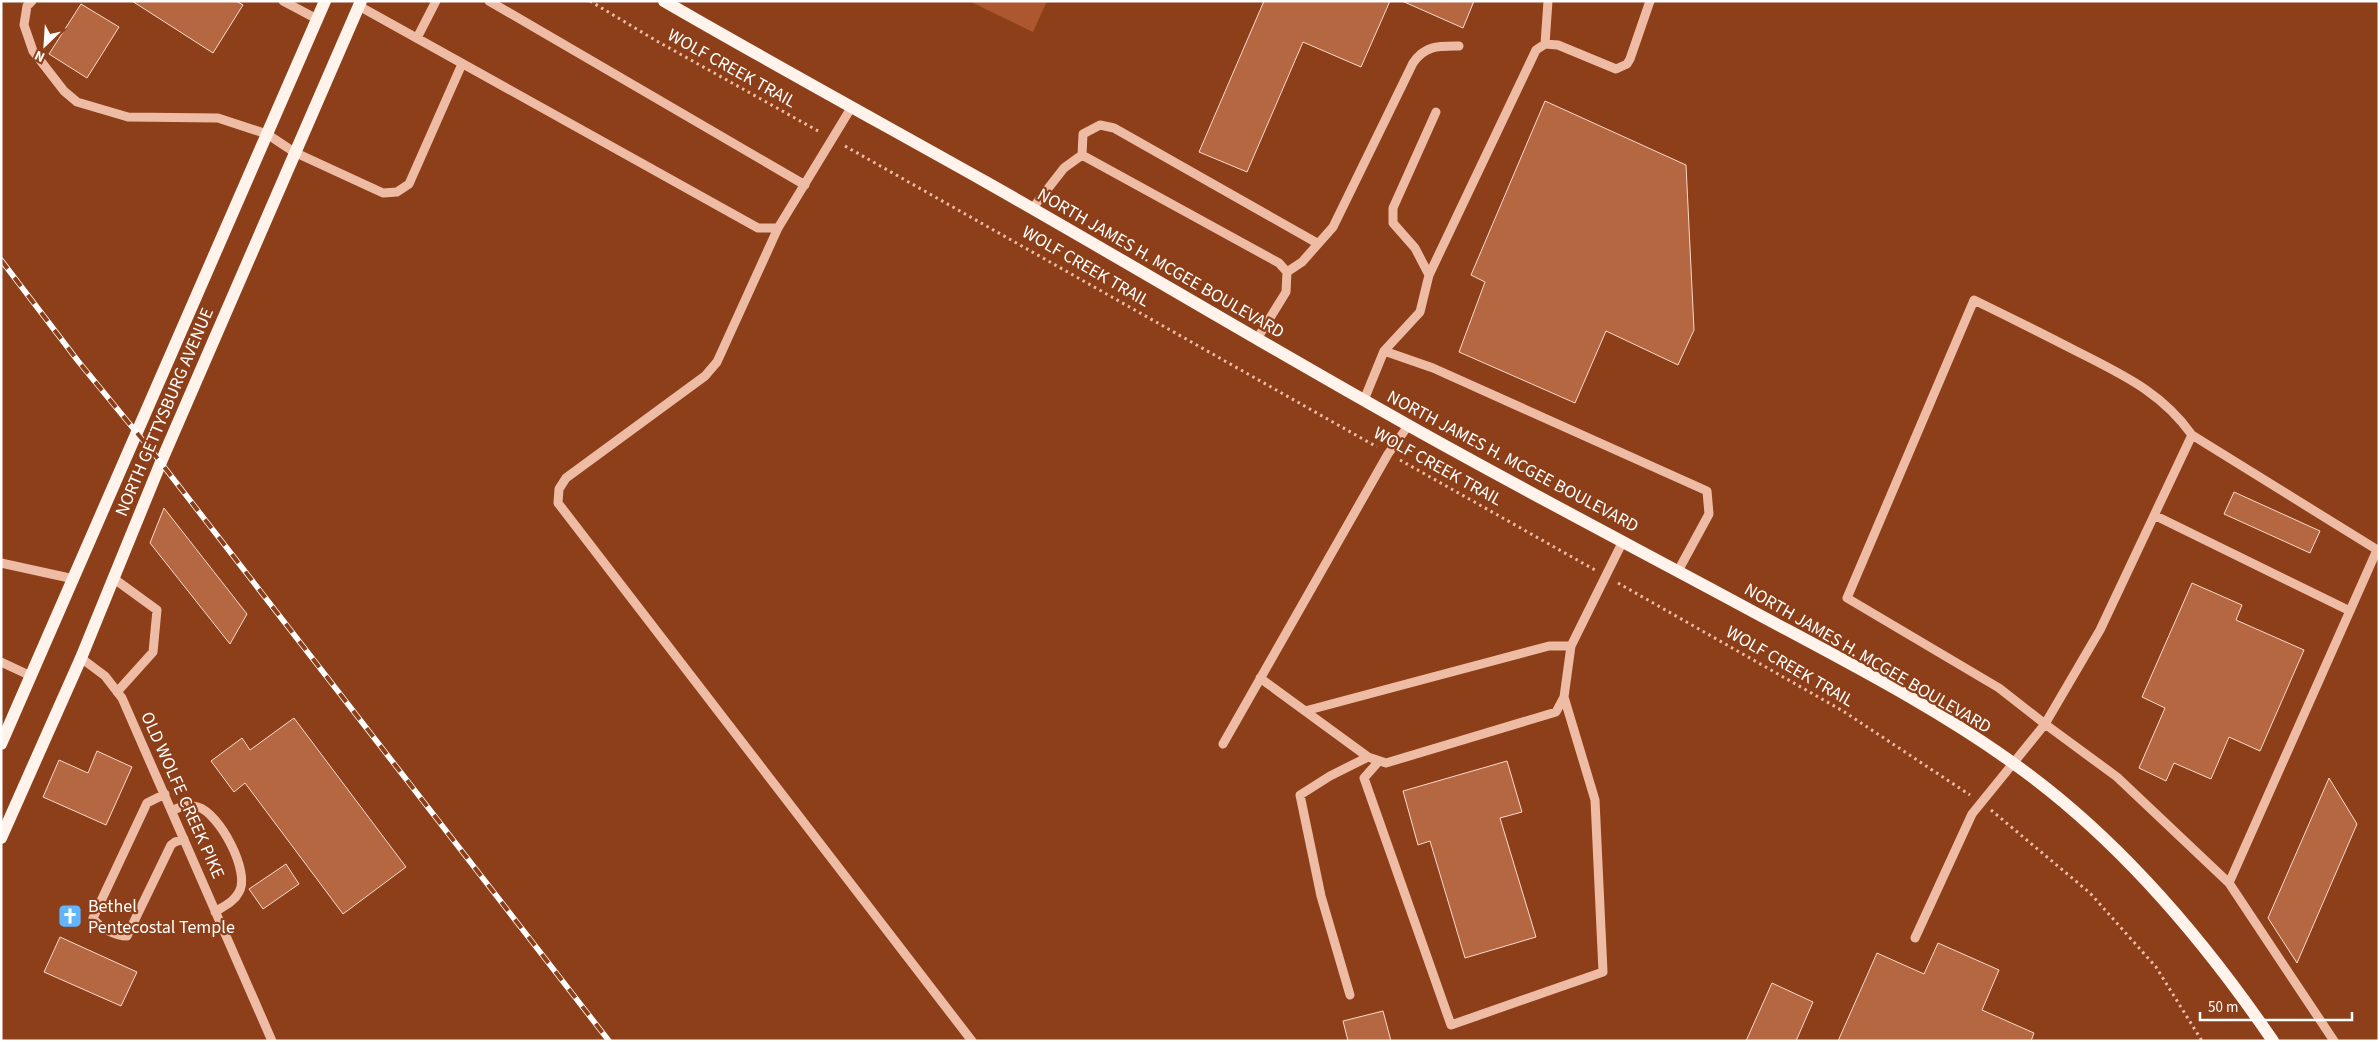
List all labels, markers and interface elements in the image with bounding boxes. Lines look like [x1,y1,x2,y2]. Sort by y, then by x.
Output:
north arrow [20,20,70,70]
street label: WOLF CREEK TRAIL [663,23,801,114]
text: N [31,45,48,67]
street label: NORTH JAMES H. MCGEE BOULEVARD [1033,182,1289,345]
street label: WOLF CREEK TRAIL [1017,220,1154,313]
street label: NORTH GETTYSBURG AVENUE [109,304,220,520]
street label: NORTH JAMES H. MCGEE BOULEVARD [1383,384,1643,539]
street label: WOLF CREEK TRAIL [1369,421,1507,512]
street label: NORTH JAMES H. MCGEE BOULEVARD [1740,577,1996,740]
street label: WOLF CREEK TRAIL [1721,620,1858,713]
street label: OLD WOLFE CREEK PIKE [134,708,231,883]
place label: Bethel Pentecostal Temple [88,894,235,940]
church icon: Bethel Pentecostal Temple [57,903,83,929]
scale bar [2200,990,2352,1022]
text: 50 m [2208,997,2238,1018]

